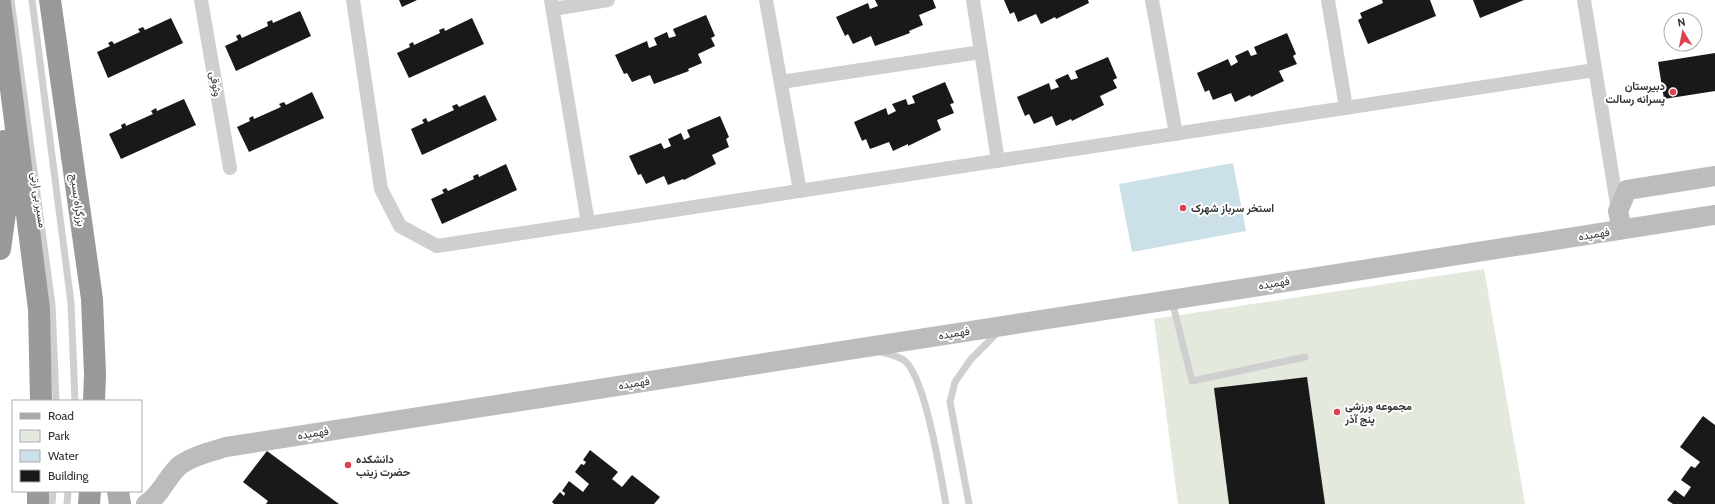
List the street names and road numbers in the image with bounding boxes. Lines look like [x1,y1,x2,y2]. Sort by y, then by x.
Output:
street label: وثوقی [207,70,225,98]
street label: مسیر بی ارتی [28,171,50,229]
street label: بزرگراه بسیج [66,173,89,228]
street label: فهمیده [1577,225,1611,243]
street label: فهمیده [1257,274,1291,292]
street label: فهمیده [937,324,971,342]
street label: فهمیده [617,374,651,392]
street label: فهمیده [296,424,330,442]

